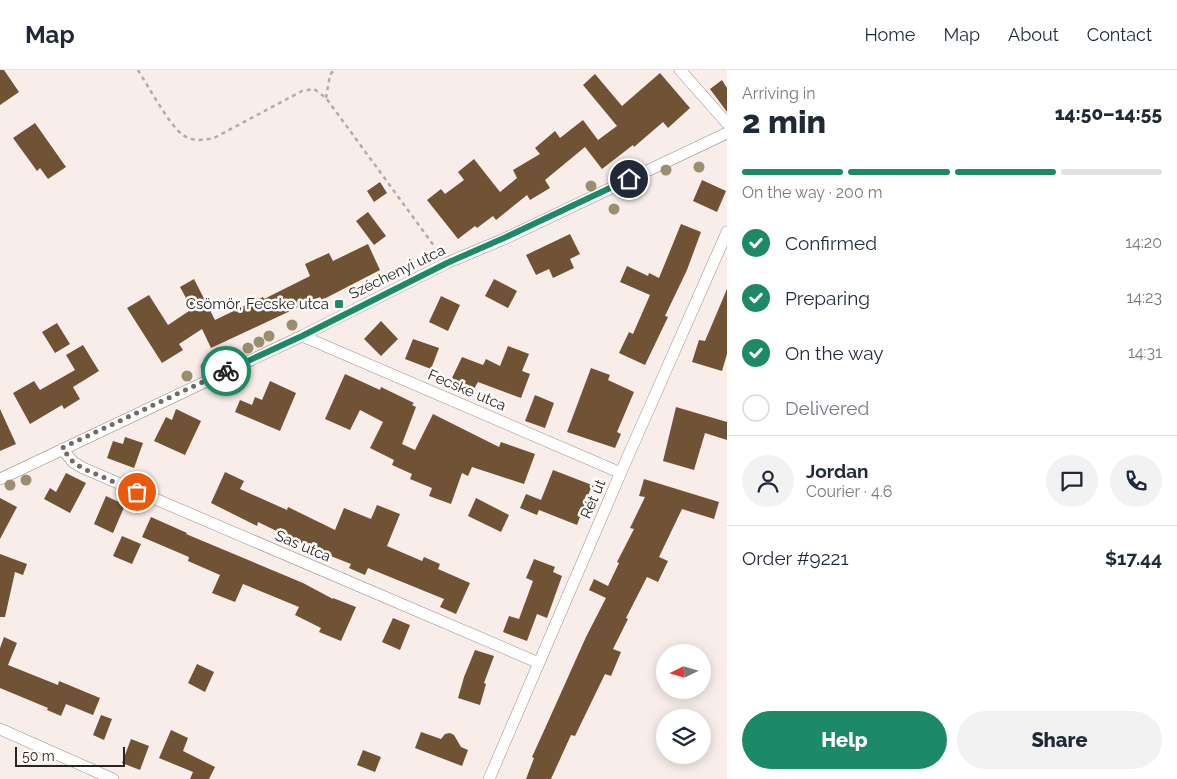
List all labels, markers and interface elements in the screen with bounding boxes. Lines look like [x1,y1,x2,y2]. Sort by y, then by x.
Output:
text: Map [25,20,75,49]
text: Home [864,24,915,45]
text: Map [943,24,980,45]
text: About [1008,24,1059,45]
text: Contact [1087,24,1152,45]
text: Arriving in [742,84,816,103]
text: 14:50–14:55 [1055,102,1162,124]
text: 2 min [742,103,826,140]
pin [608,158,650,200]
icon: home [615,165,643,193]
text: On the way · 200 m [742,183,882,202]
icon: check [742,229,770,257]
text: Confirmed [785,232,877,254]
text: 14:20 [1125,233,1162,252]
street label: Széchenyi utca [346,241,448,303]
icon: check [742,284,770,312]
text: Preparing [785,287,870,309]
text: 14:23 [1127,288,1162,307]
place label: Csömör, Fecske utca [186,295,329,313]
marker: Csömör, Fecske utca [333,298,345,310]
icon: check [742,339,770,367]
text: On the way [785,342,884,364]
text: 14:31 [1128,343,1162,362]
courier [201,346,251,396]
icon: bike [212,357,240,385]
street label: Fecske utca [425,365,509,415]
text: Delivered [785,397,869,419]
button: person [742,455,794,507]
button: chat [1046,455,1098,507]
button: phone [1110,455,1162,507]
text: Jordan [806,460,869,482]
pin [116,471,158,513]
street label: Rét út [577,477,609,521]
icon: bag [123,478,151,506]
text: Courier · 4.6 [806,482,892,501]
street label: Sas utca [273,526,333,566]
text: Order #9221 [742,547,849,569]
text: $17.44 [1105,547,1162,569]
north arrow [656,644,711,699]
map controls [656,644,711,764]
button: layers [656,709,711,764]
button: Help [742,711,947,769]
button: Share [957,711,1162,769]
scale bar [15,744,125,767]
text: 50 m [22,748,55,764]

